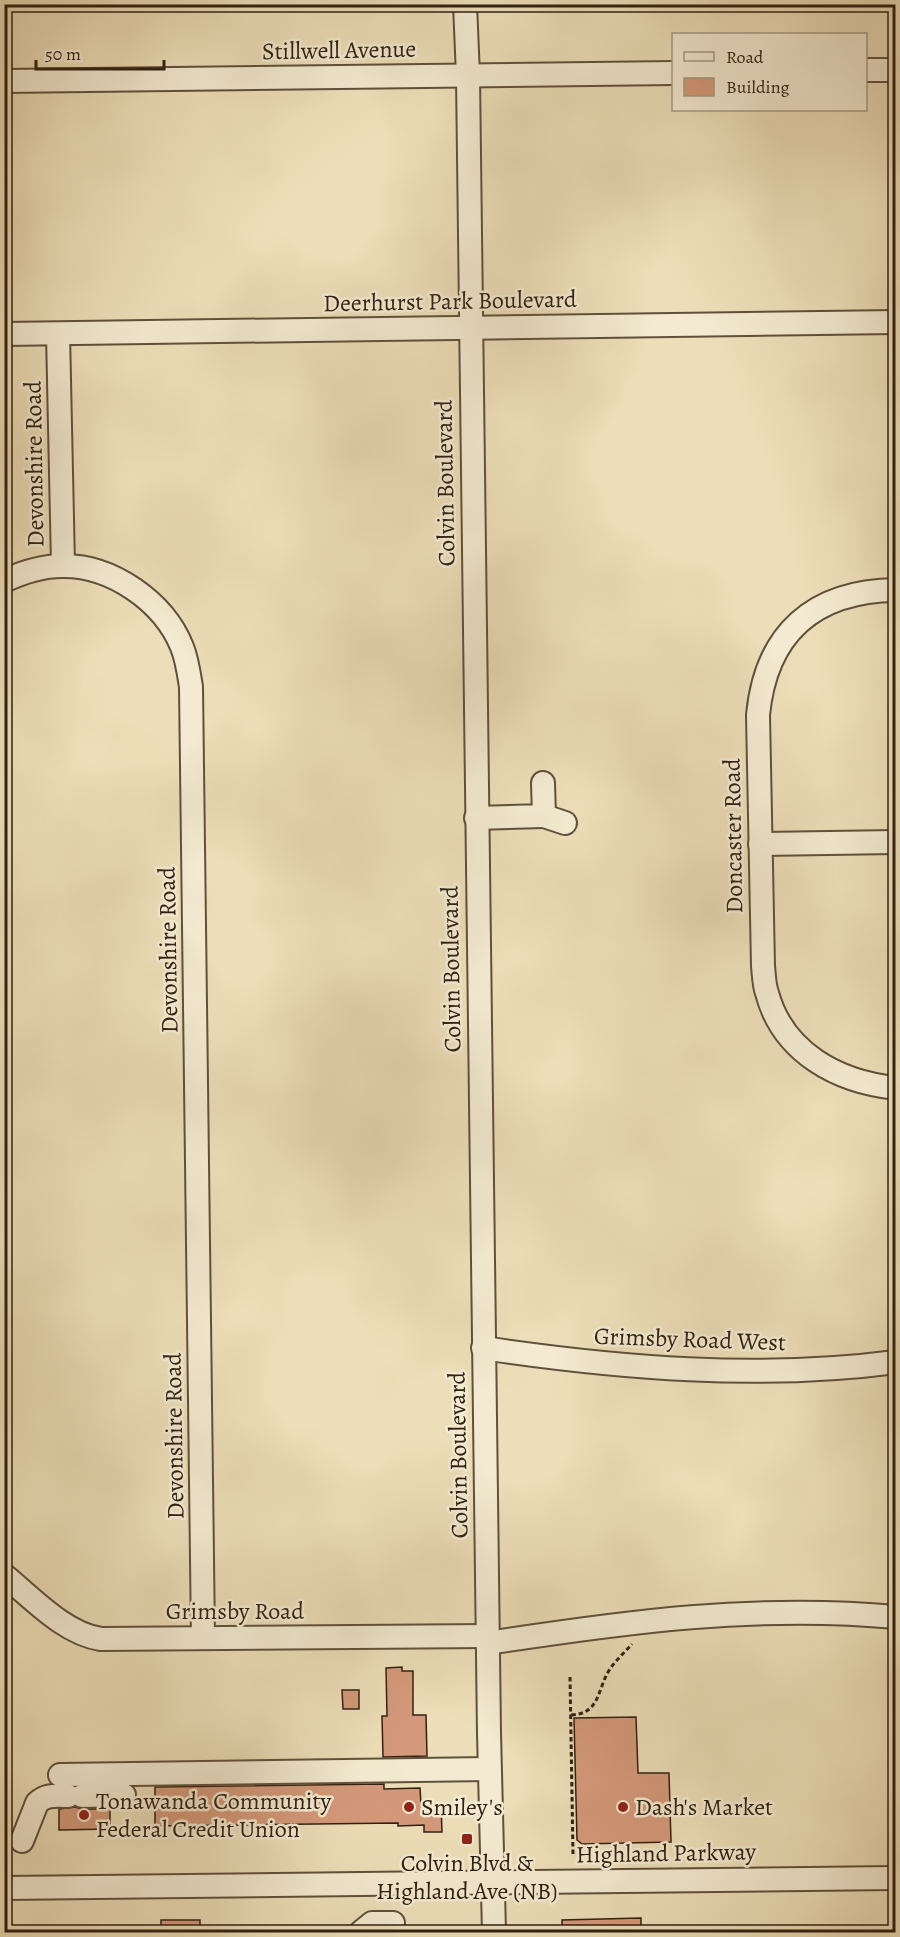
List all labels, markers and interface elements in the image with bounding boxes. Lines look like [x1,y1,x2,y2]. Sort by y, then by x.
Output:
scale bar [36,33,164,71]
street label: Stillwell Avenue [262,33,416,67]
legend [672,33,867,111]
text: 50 m [45,42,81,66]
text: Road [726,45,764,69]
text: Building [726,75,790,99]
street label: Deerhurst Park Boulevard [323,283,577,319]
street label: Devonshire Road [17,380,51,548]
street label: Colvin Boulevard [428,399,462,567]
street label: Doncaster Road [716,758,750,914]
street label: Devonshire Road [151,866,185,1034]
street label: Colvin Boulevard [434,885,468,1053]
street label: Grimsby Road West [594,1320,787,1358]
street label: Devonshire Road [157,1352,191,1520]
street label: Colvin Boulevard [441,1371,475,1539]
street label: Grimsby Road [166,1595,304,1627]
place label: Tonawanda Community Federal Credit Union [96,1785,331,1845]
place label: Smiley's [421,1791,503,1823]
place label: Dash's Market [635,1791,773,1823]
marker: Smiley's [402,1800,416,1814]
marker: Dash's Market [616,1800,630,1814]
marker: Tonawanda Community Federal Credit Union [77,1808,91,1822]
marker: Colvin Blvd & Highland Ave (NB) [460,1832,474,1846]
street label: Highland Parkway [576,1835,757,1871]
place label: Colvin Blvd & Highland Ave (NB) [376,1847,558,1907]

